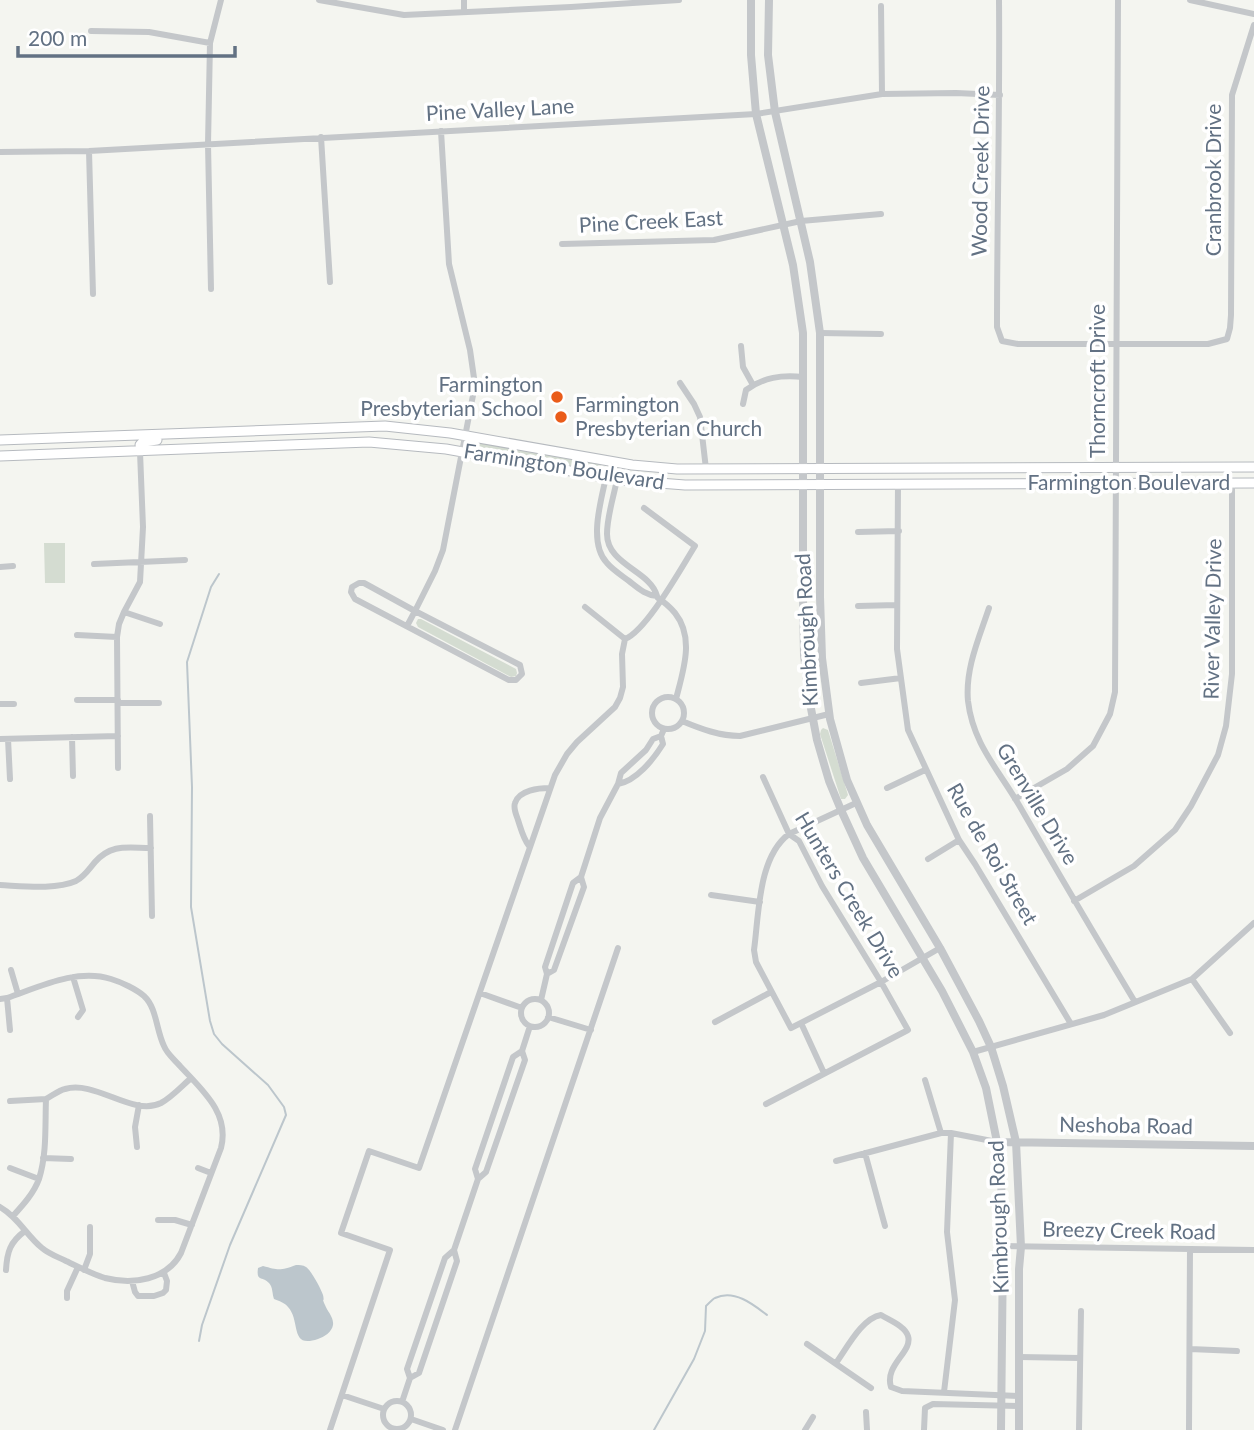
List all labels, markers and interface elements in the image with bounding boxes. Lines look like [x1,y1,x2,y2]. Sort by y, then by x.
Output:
scale bar [18,14,234,58]
text: 200 m [28,25,87,50]
street label: Wood Creek Drive [966,85,993,257]
street label: Pine Valley Lane [425,92,575,125]
street label: Cranbrook Drive [1200,104,1225,256]
street label: Pine Creek East [578,204,724,237]
street label: Thorncroft Drive [1084,304,1109,458]
place label: Farmington Presbyterian School [360,371,543,420]
marker: Farmington Presbyterian School [549,389,565,405]
place label: Farmington Presbyterian Church [575,391,762,440]
marker: Farmington Presbyterian Church [553,409,569,425]
street label: Farmington Boulevard [462,437,666,494]
street label: Farmington Boulevard [1028,469,1230,494]
street label: River Valley Drive [1198,538,1225,700]
street label: Kimbrough Road [789,553,822,707]
street label: Grenville Drive [992,738,1084,869]
street label: Rue de Roi Street [943,778,1044,929]
street label: Hunters Creek Drive [791,807,910,982]
street label: Neshoba Road [1059,1111,1193,1138]
street label: Kimbrough Road [982,1140,1013,1294]
street label: Breezy Creek Road [1042,1215,1216,1244]

